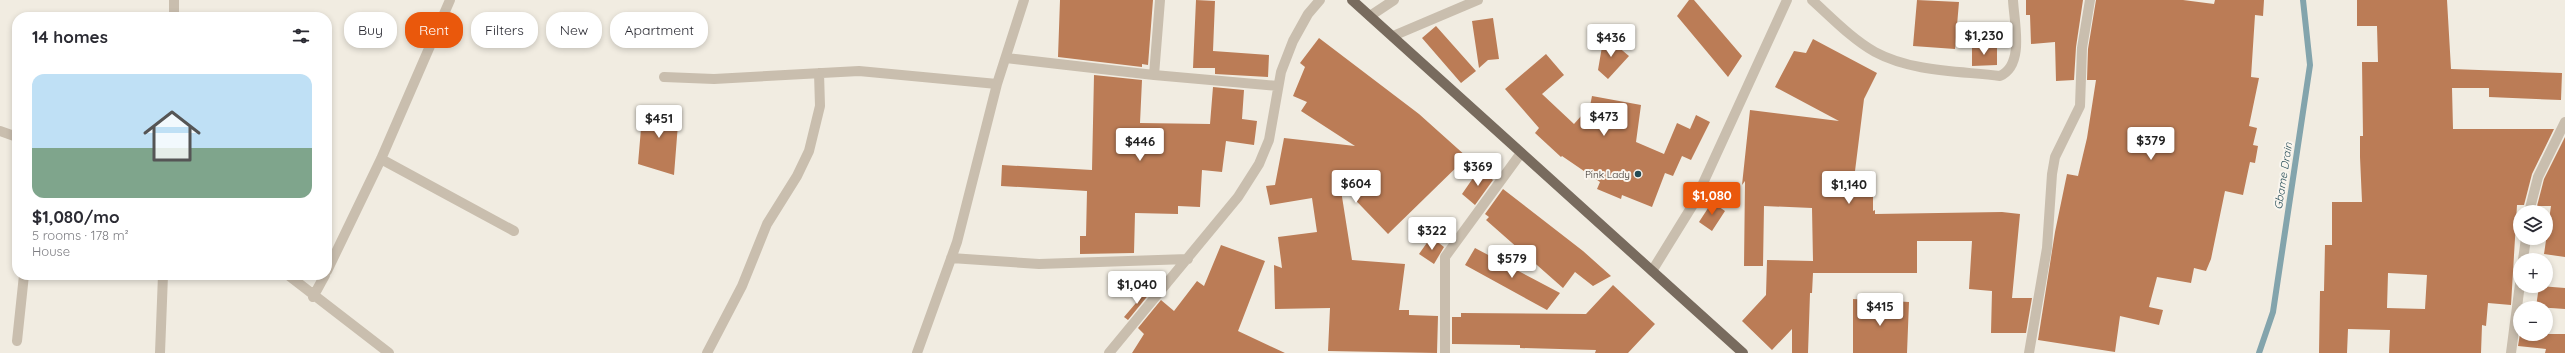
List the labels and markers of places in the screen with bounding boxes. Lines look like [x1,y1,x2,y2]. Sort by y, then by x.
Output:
pin: $1,230 [1951,22,2017,56]
pin: $436 [1587,24,1635,58]
pin: $473 [1580,103,1628,137]
pin: $451 [635,105,683,139]
pin: $379 [2127,127,2175,161]
pin: $446 [1116,128,1164,162]
pin: $369 [1454,153,1502,187]
place label: Pink Lady [1585,168,1630,181]
marker: Pink Lady [1633,169,1643,179]
pin: $604 [1332,170,1380,204]
pin: $1,140 [1816,171,1882,205]
pin: $1,080 [1679,182,1745,216]
pin: $322 [1408,217,1456,251]
pin: $579 [1488,245,1536,279]
pin: $1,040 [1104,271,1170,305]
pin: $415 [1856,293,1904,327]

